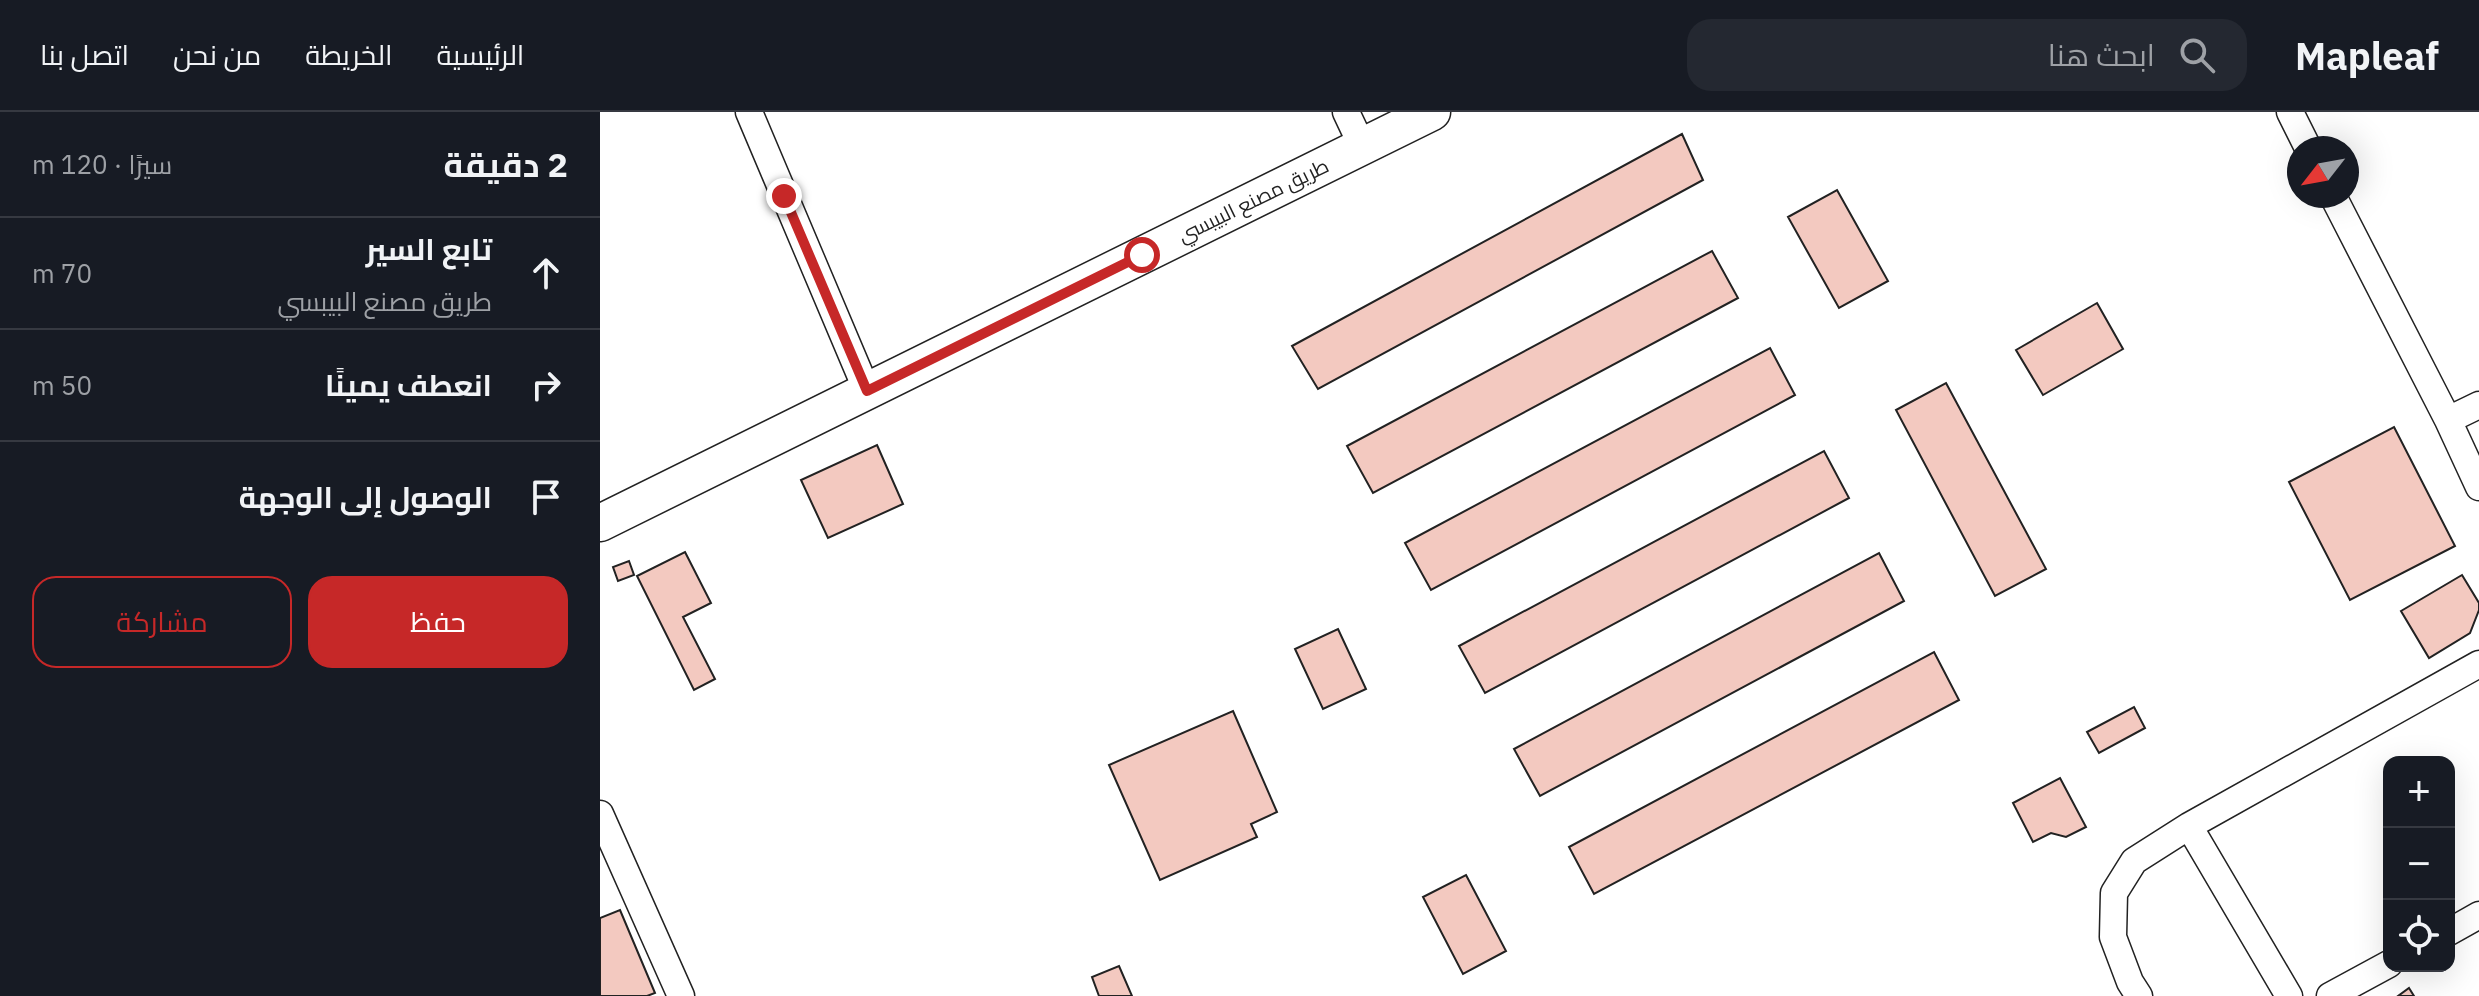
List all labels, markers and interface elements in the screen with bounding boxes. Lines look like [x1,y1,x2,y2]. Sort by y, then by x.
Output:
search box [1687,19,2247,91]
text: Mapleaf [2295,31,2439,80]
icon: search [2175,33,2219,77]
text: ابحث هنا [2048,35,2155,74]
text: اتصل بنا [40,36,129,73]
text: من نحن [173,36,261,73]
text: الخريطة [305,36,393,73]
text: الرئيسية [437,36,524,73]
north arrow [2287,136,2359,208]
text: 2 دقيقة [443,142,568,186]
text: سيرًا · 120 m [32,147,172,181]
street label: طريق مصنع البيبسي [1173,152,1334,250]
route end [766,178,802,214]
text: تابع السير [366,229,492,268]
route start [1124,237,1160,273]
icon: ahead [524,251,568,295]
text: 70 m [32,256,92,290]
text: طريق مصنع البيبسي [277,284,492,318]
icon: right [524,363,568,407]
text: انعطف يمينًا [325,365,492,404]
text: 50 m [32,368,92,402]
icon: arrive [524,475,568,519]
text: الوصول إلى الوجهة [239,477,492,516]
button: مشاركة [32,576,292,668]
button: حفظ [308,576,568,668]
map controls [2383,756,2455,972]
button: + [2383,756,2455,828]
button: − [2383,828,2455,900]
button: locate [2383,900,2455,972]

